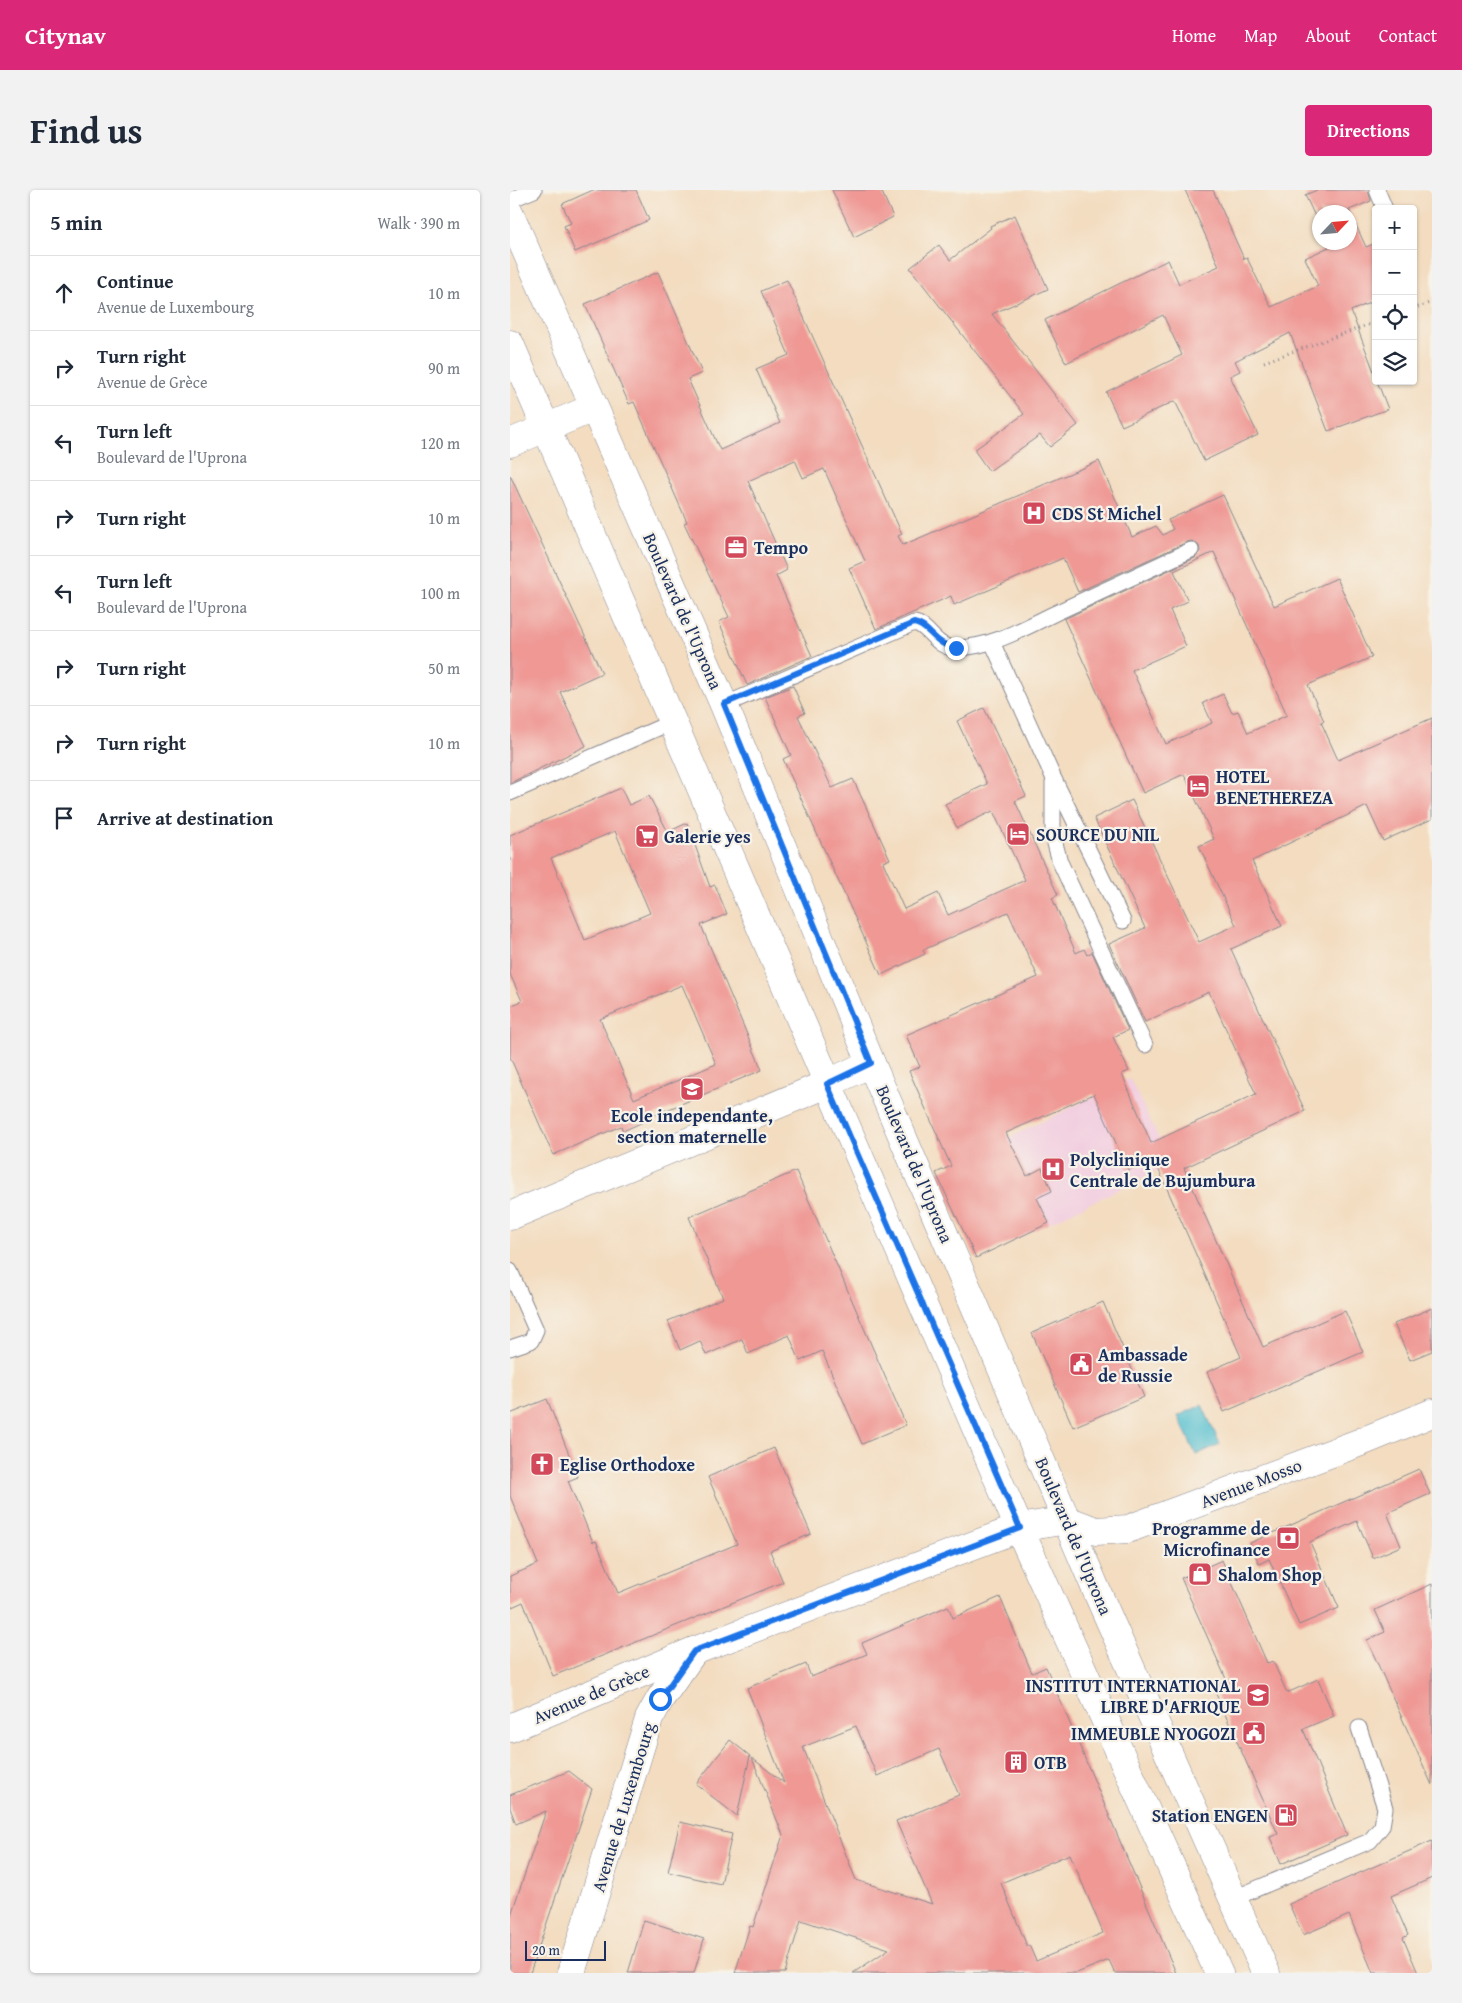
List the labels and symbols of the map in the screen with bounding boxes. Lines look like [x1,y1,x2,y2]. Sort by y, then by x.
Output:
north arrow [1312,205,1357,250]
hospital icon: CDS St Michel [1021,500,1047,526]
place label: CDS St Michel [1052,500,1162,527]
street label: Boulevard de l'Uprona [636,528,730,694]
office icon: Tempo [723,534,749,560]
place label: Tempo [754,534,808,561]
route end [945,637,968,660]
place label: HOTEL BENETHEREZA [1216,763,1334,811]
hotel icon: HOTEL BENETHEREZA [1185,773,1211,799]
hotel icon: SOURCE DU NIL [1005,821,1031,847]
place label: SOURCE DU NIL [1036,821,1160,848]
supermarket icon: Galerie yes [634,823,660,849]
place label: Galerie yes [664,823,751,850]
school or university icon: Ecole independante, section maternelle [679,1076,705,1102]
street label: Boulevard de l'Uprona [870,1081,961,1247]
place label: Ecole independante, section maternelle [611,1102,773,1150]
place label: Polyclinique Centrale de Bujumbura [1070,1146,1256,1194]
hospital icon: Polyclinique Centrale de Bujumbura [1040,1156,1066,1182]
place label: Ambassade de Russie [1098,1341,1188,1389]
public building icon: Ambassade de Russie [1068,1351,1094,1377]
church icon: Eglise Orthodoxe [529,1451,555,1477]
place label: Eglise Orthodoxe [560,1451,695,1478]
street label: Avenue Mosso [1196,1451,1306,1515]
street label: Boulevard de l'Uprona [1029,1453,1120,1619]
place label: Programme de Microfinance [1152,1515,1270,1563]
bank icon: Programme de Microfinance [1275,1525,1301,1551]
shop icon: Shalom Shop [1187,1561,1213,1587]
place label: Shalom Shop [1218,1561,1322,1588]
street label: Avenue de Grèce [529,1657,653,1731]
place label: INSTITUT INTERNATIONAL LIBRE D'AFRIQUE [1025,1672,1241,1720]
school or university icon: INSTITUT INTERNATIONAL LIBRE D'AFRIQUE [1245,1682,1271,1708]
route start [649,1688,672,1711]
street label: Avenue de Luxembourg [584,1719,662,1895]
place label: IMMEUBLE NYOGOZI [1071,1720,1236,1747]
public building icon: IMMEUBLE NYOGOZI [1241,1720,1267,1746]
building icon: OTB [1003,1749,1029,1775]
place label: OTB [1034,1749,1067,1776]
place label: Station ENGEN [1152,1802,1268,1829]
fuel station icon: Station ENGEN [1273,1802,1299,1828]
scale bar [525,1938,606,1961]

